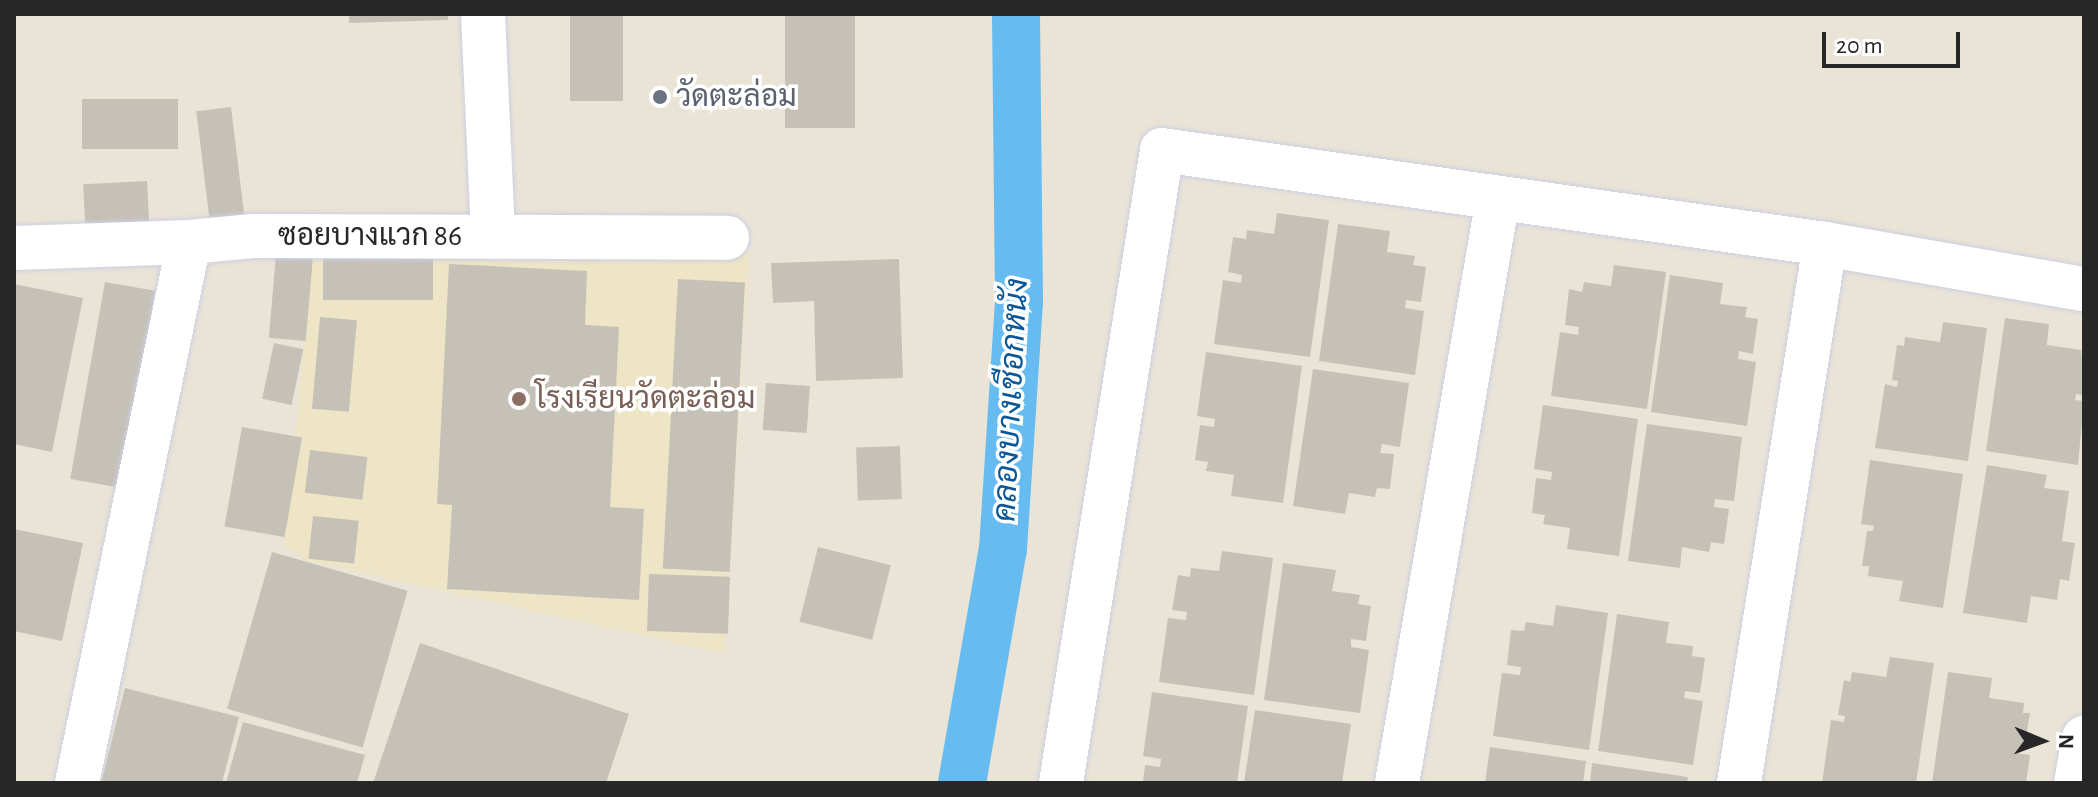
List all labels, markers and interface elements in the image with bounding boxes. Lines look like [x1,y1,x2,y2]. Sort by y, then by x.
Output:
scale bar [1826,16,1964,66]
text: 20 m [1836,34,1883,58]
place label: วัดตะล่อม [676,79,797,115]
marker: วัดตะล่อม [651,88,669,106]
street label: ซอยบางแวก 86 [278,218,462,254]
water label: คลองบางเชือกหนัง [985,277,1037,523]
place label: โรงเรียนวัดตะล่อม [535,381,755,417]
marker: โรงเรียนวัดตะล่อม [510,390,528,408]
north arrow [2002,701,2082,781]
text: N [2055,734,2077,749]

